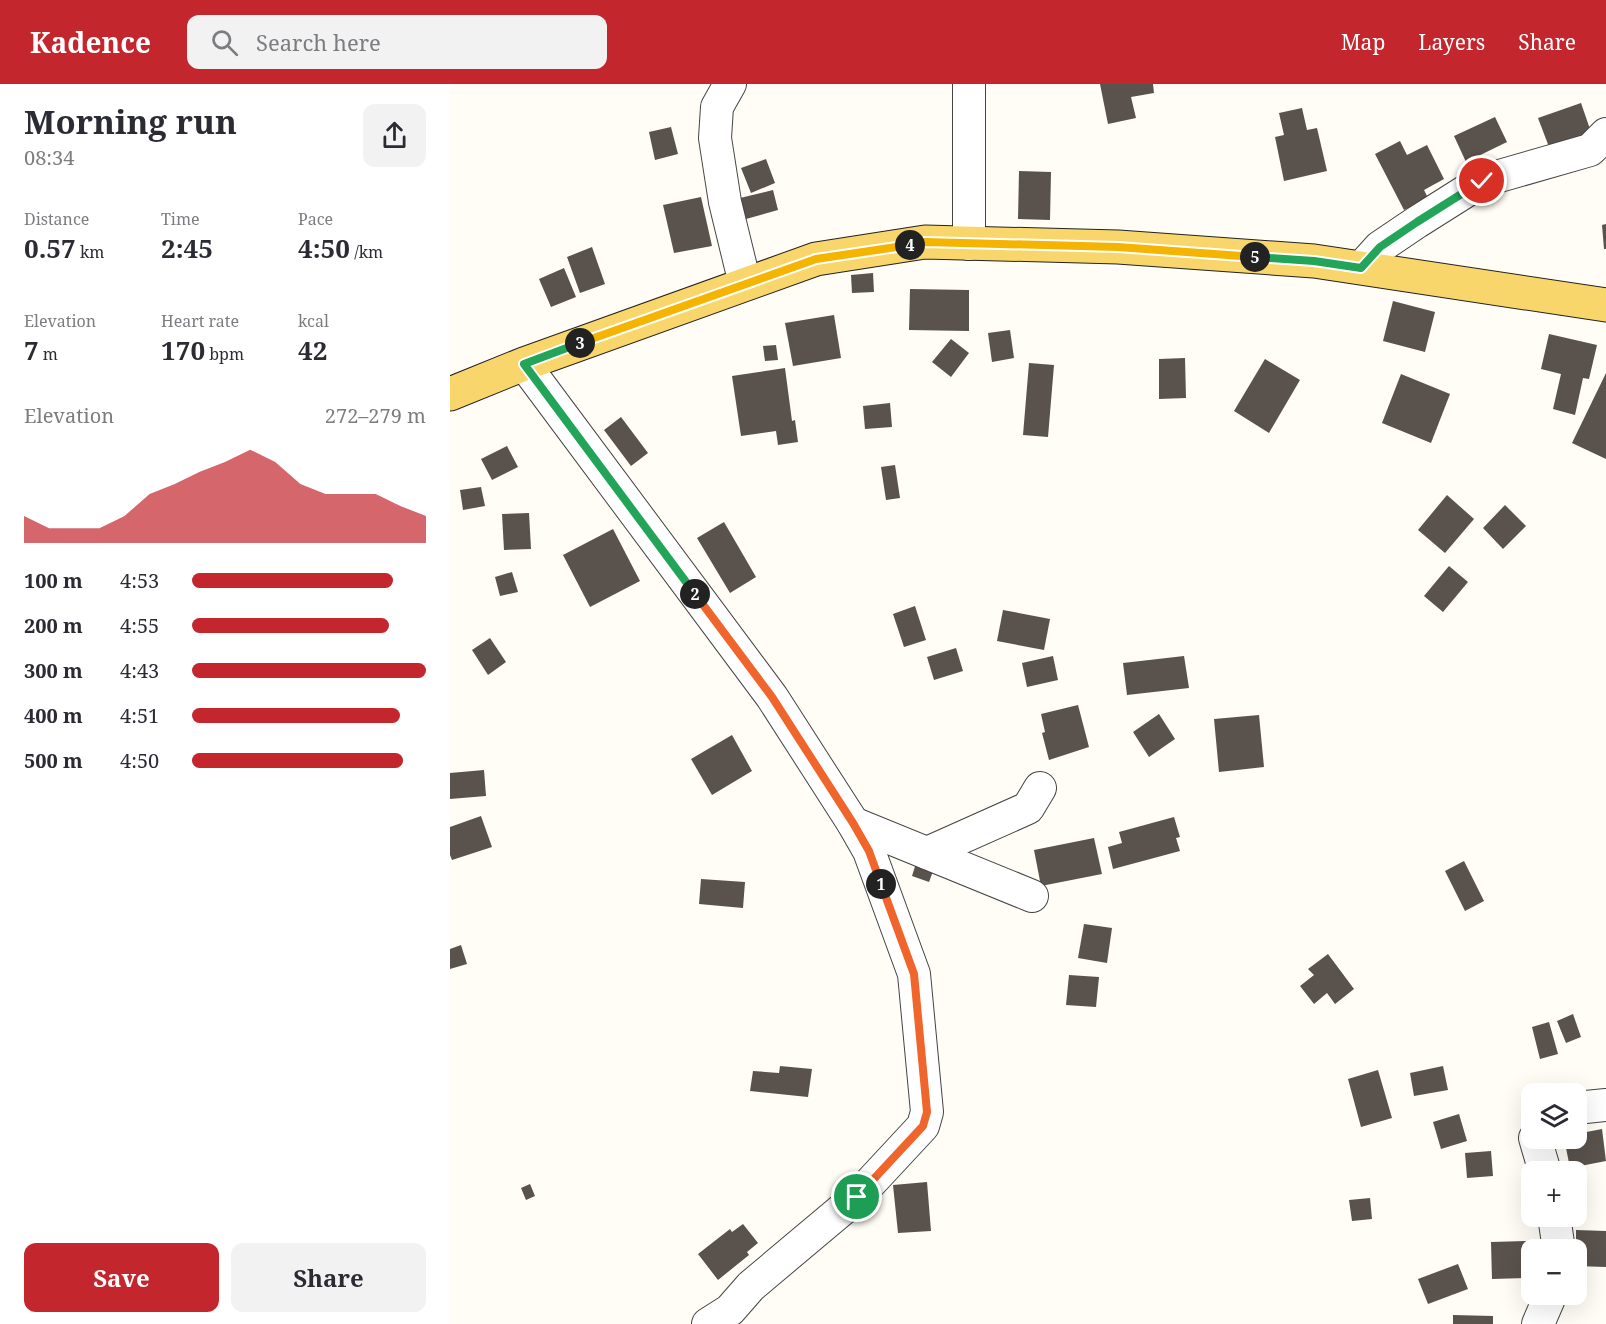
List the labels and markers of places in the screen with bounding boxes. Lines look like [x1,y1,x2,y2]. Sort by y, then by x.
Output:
pin [1456,155,1507,206]
pin: 4 [895,230,925,260]
pin: 5 [1240,242,1270,272]
pin: 3 [565,328,595,358]
pin: 2 [680,579,710,609]
pin: 1 [866,869,896,899]
pin [831,1171,882,1222]

